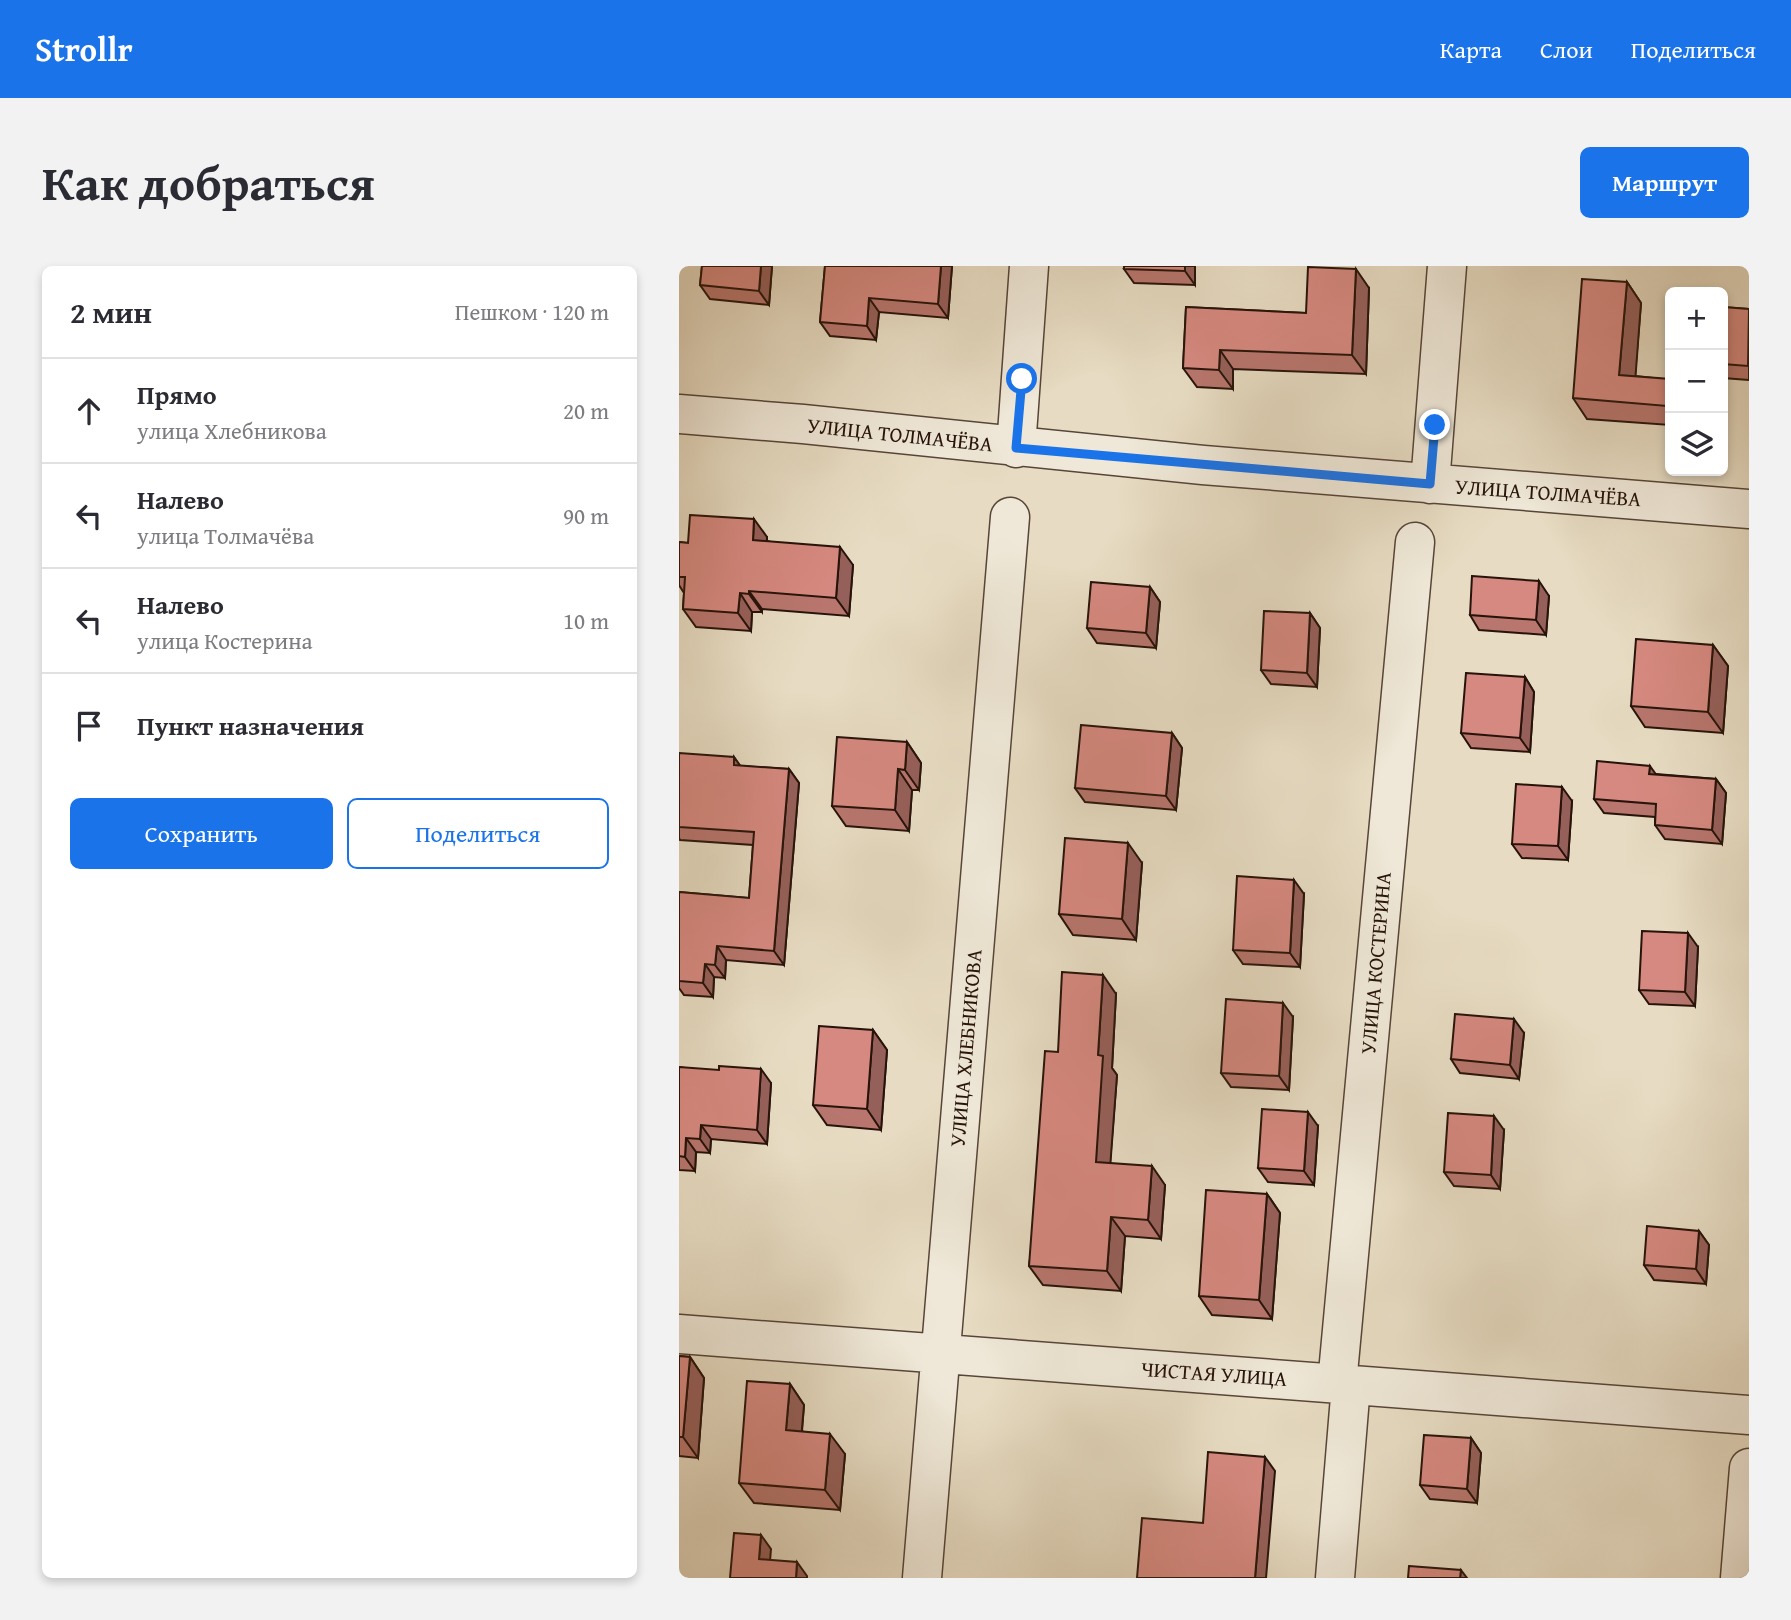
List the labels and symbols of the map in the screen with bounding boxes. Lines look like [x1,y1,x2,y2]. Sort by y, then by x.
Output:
route start [1006,363,1037,394]
street label: УЛИЦА ТОЛМАЧЁВА [806,409,995,460]
route end [1419,409,1450,440]
street label: УЛИЦА ТОЛМАЧЁВА [1454,471,1642,514]
street label: УЛИЦА КОСТЕРИНА [1352,870,1399,1055]
street label: УЛИЦА ХЛЕБНИКОВА [941,947,990,1148]
street label: ЧИСТАЯ УЛИЦА [1140,1353,1288,1394]

